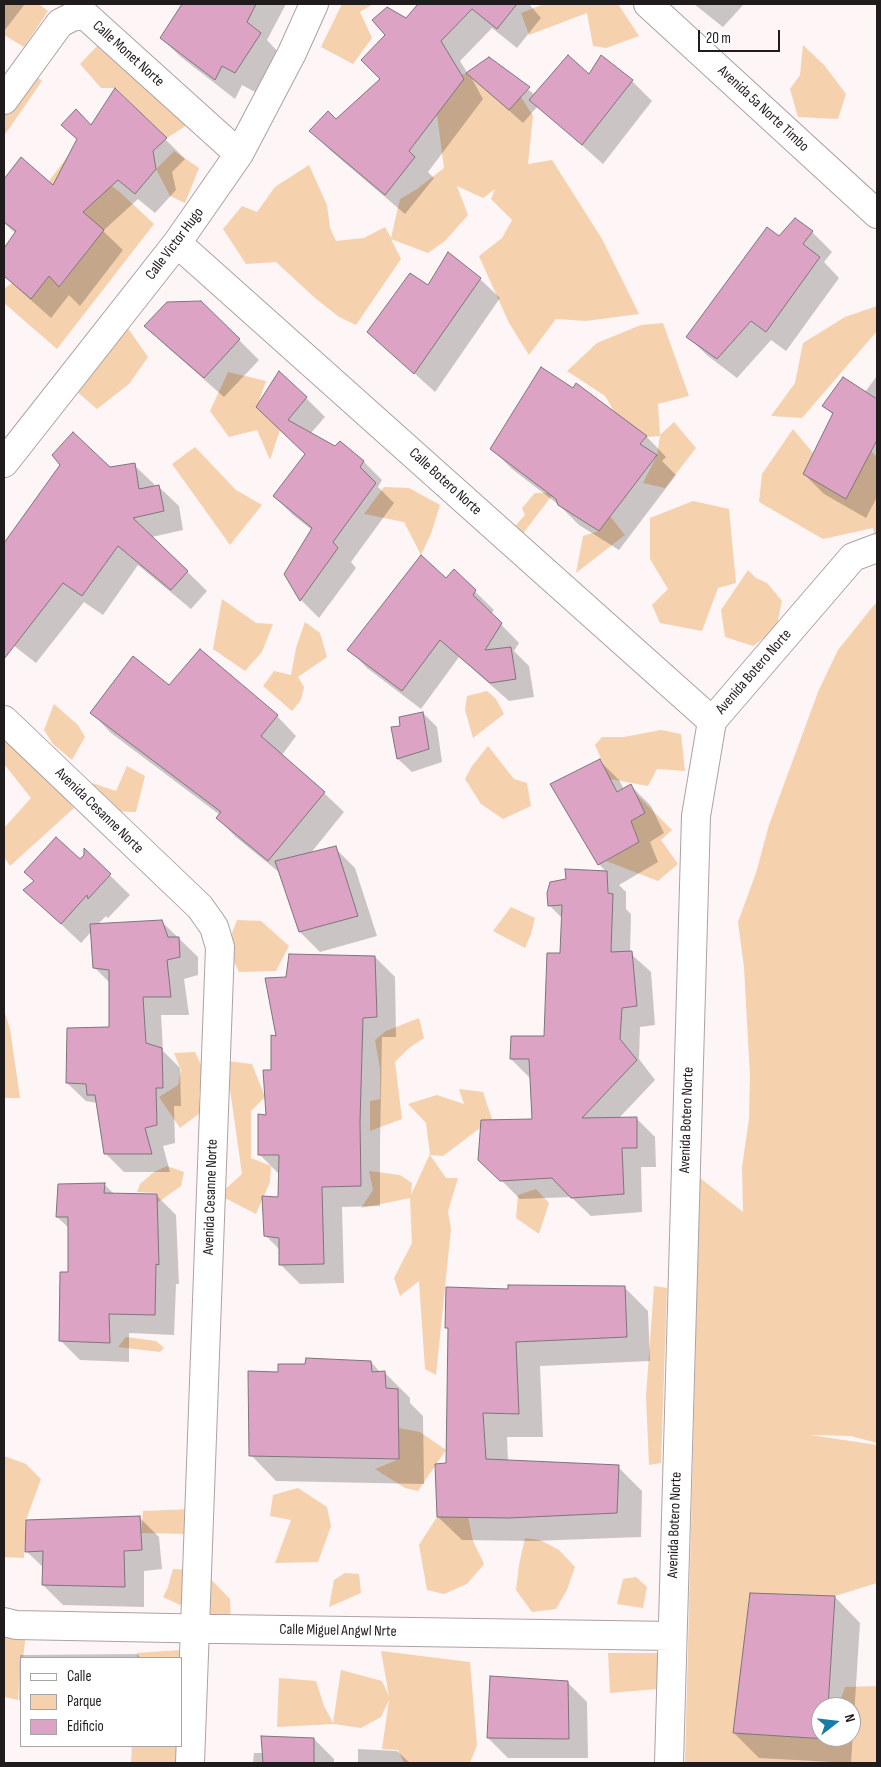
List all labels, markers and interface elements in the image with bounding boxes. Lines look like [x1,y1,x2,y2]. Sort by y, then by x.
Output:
street label: Calle Monet Norte [88,17,168,91]
scale bar [701,20,784,52]
text: 20 m [706,29,731,48]
street label: Avenida 5a Norte Timbo [714,62,812,156]
street label: Calle Victor Hugo [142,204,208,284]
street label: Calle Botero Norte [405,445,485,519]
street label: Avenida Botero Norte [712,626,796,718]
street label: Avenida Cesanne Norte [51,764,147,858]
street label: Avenida Botero Norte [676,1066,698,1174]
street label: Avenida Cesanne Norte [200,1139,222,1255]
street label: Avenida Botero Norte [664,1471,686,1579]
street label: Calle Miguel Angwl Nrte [279,1621,397,1641]
legend [20,1657,182,1747]
text: Calle [67,1667,91,1686]
text: Parque [67,1692,102,1711]
north arrow [811,1697,861,1747]
text: N [841,1712,859,1724]
text: Edificio [67,1717,104,1736]

